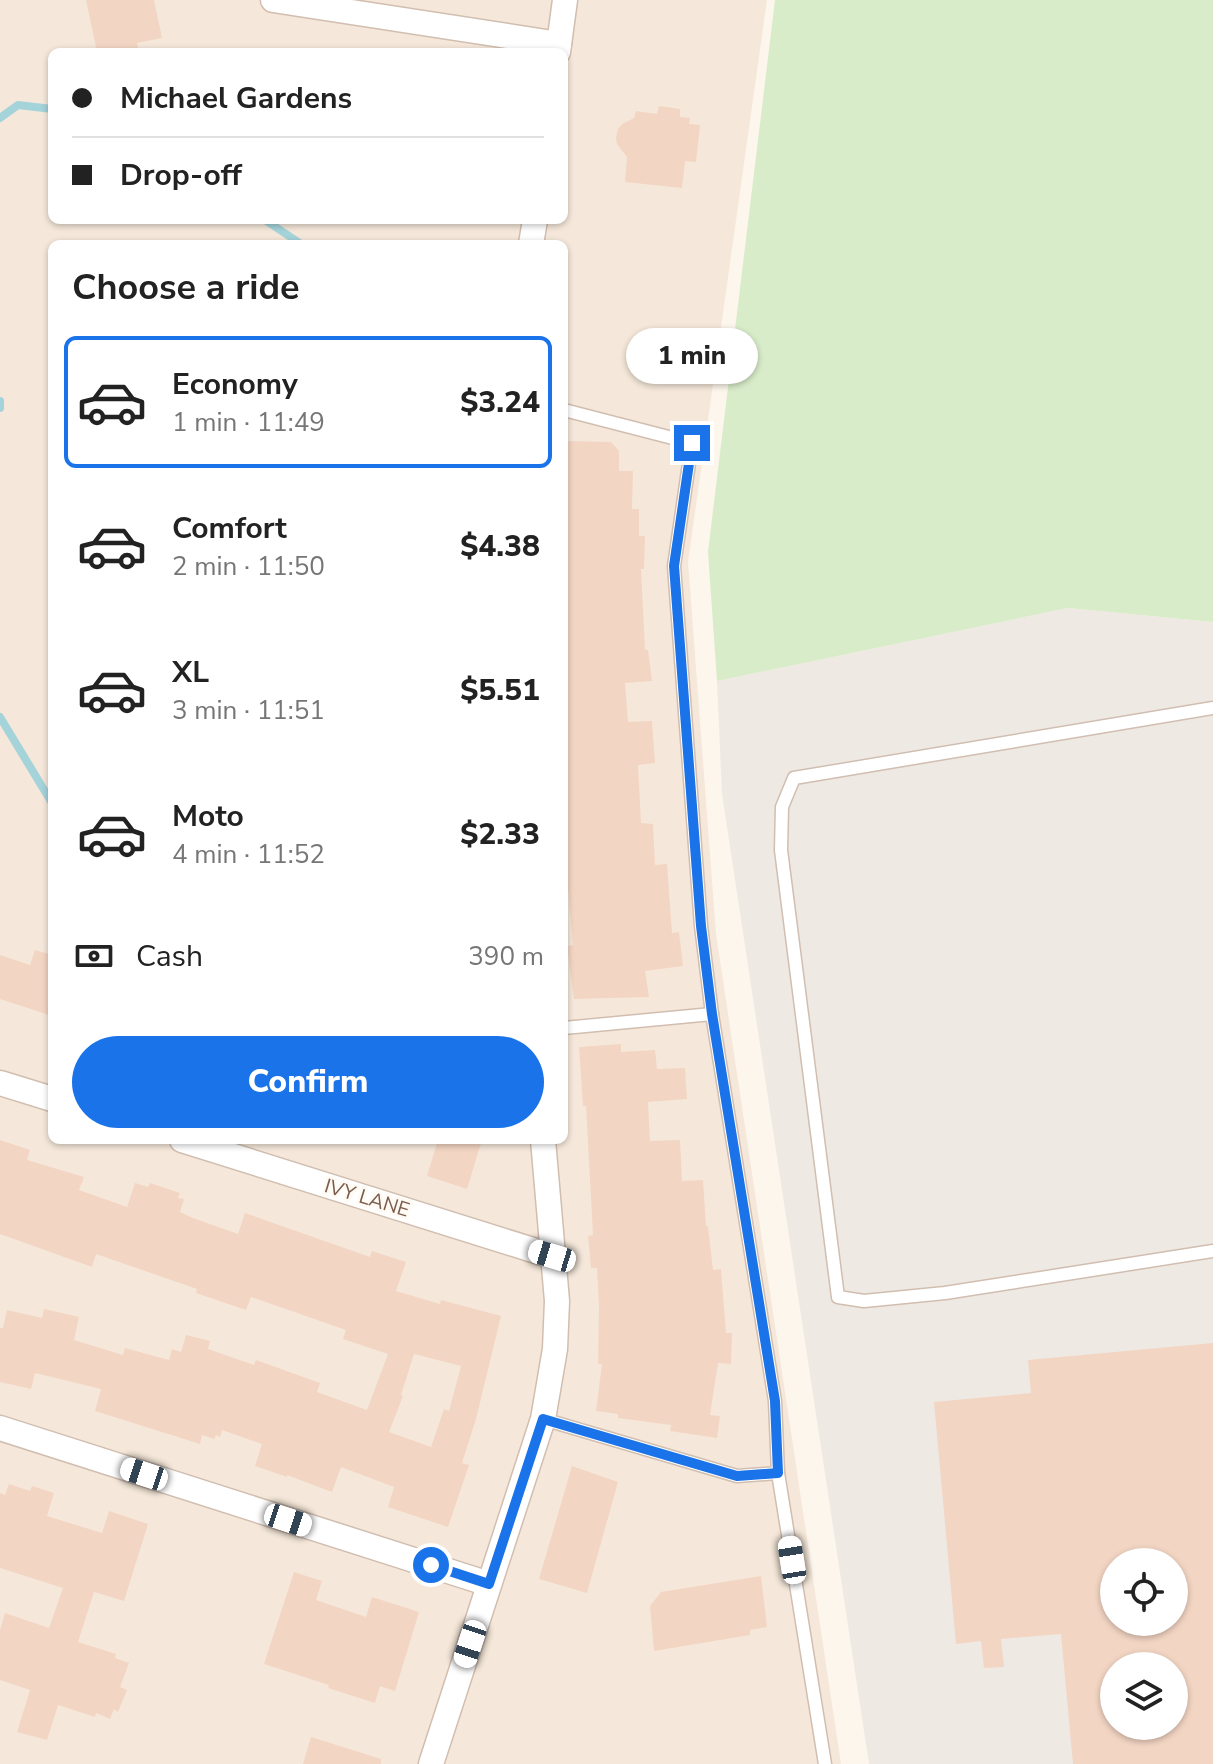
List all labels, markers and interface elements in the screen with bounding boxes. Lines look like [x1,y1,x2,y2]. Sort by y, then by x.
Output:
text: Michael Gardens [120,78,352,119]
text: Drop-off [120,155,242,196]
text: Choose a ride [72,263,300,312]
callout: 1 min [626,327,758,383]
text: 1 min [658,338,726,373]
text: Economy [172,364,298,405]
icon: car [76,366,148,438]
text: $3.24 [460,382,540,423]
text: 1 min · 11:49 [172,405,325,440]
route end [674,425,710,461]
text: Comfort [172,508,287,549]
icon: car [76,510,148,582]
text: $4.38 [460,526,540,567]
text: 2 min · 11:50 [172,549,325,584]
text: XL [172,652,209,693]
icon: car [76,654,148,726]
text: $5.51 [460,670,540,711]
text: 3 min · 11:51 [172,693,325,728]
text: Moto [172,796,244,837]
icon: car [76,798,148,870]
text: $2.33 [460,814,540,855]
text: 4 min · 11:52 [172,837,325,872]
icon: cash [72,934,116,978]
text: Cash [136,936,203,977]
text: 390 m [468,939,544,974]
button: Confirm [72,1036,544,1128]
street label: IVY LANE [321,1172,413,1224]
car [526,1238,578,1274]
car [117,1455,171,1493]
car [261,1501,315,1539]
car [776,1534,808,1586]
route start [413,1547,449,1583]
map controls [1100,1548,1188,1740]
button: locate [1100,1548,1188,1636]
car [451,1617,489,1671]
button: layers [1100,1652,1188,1740]

